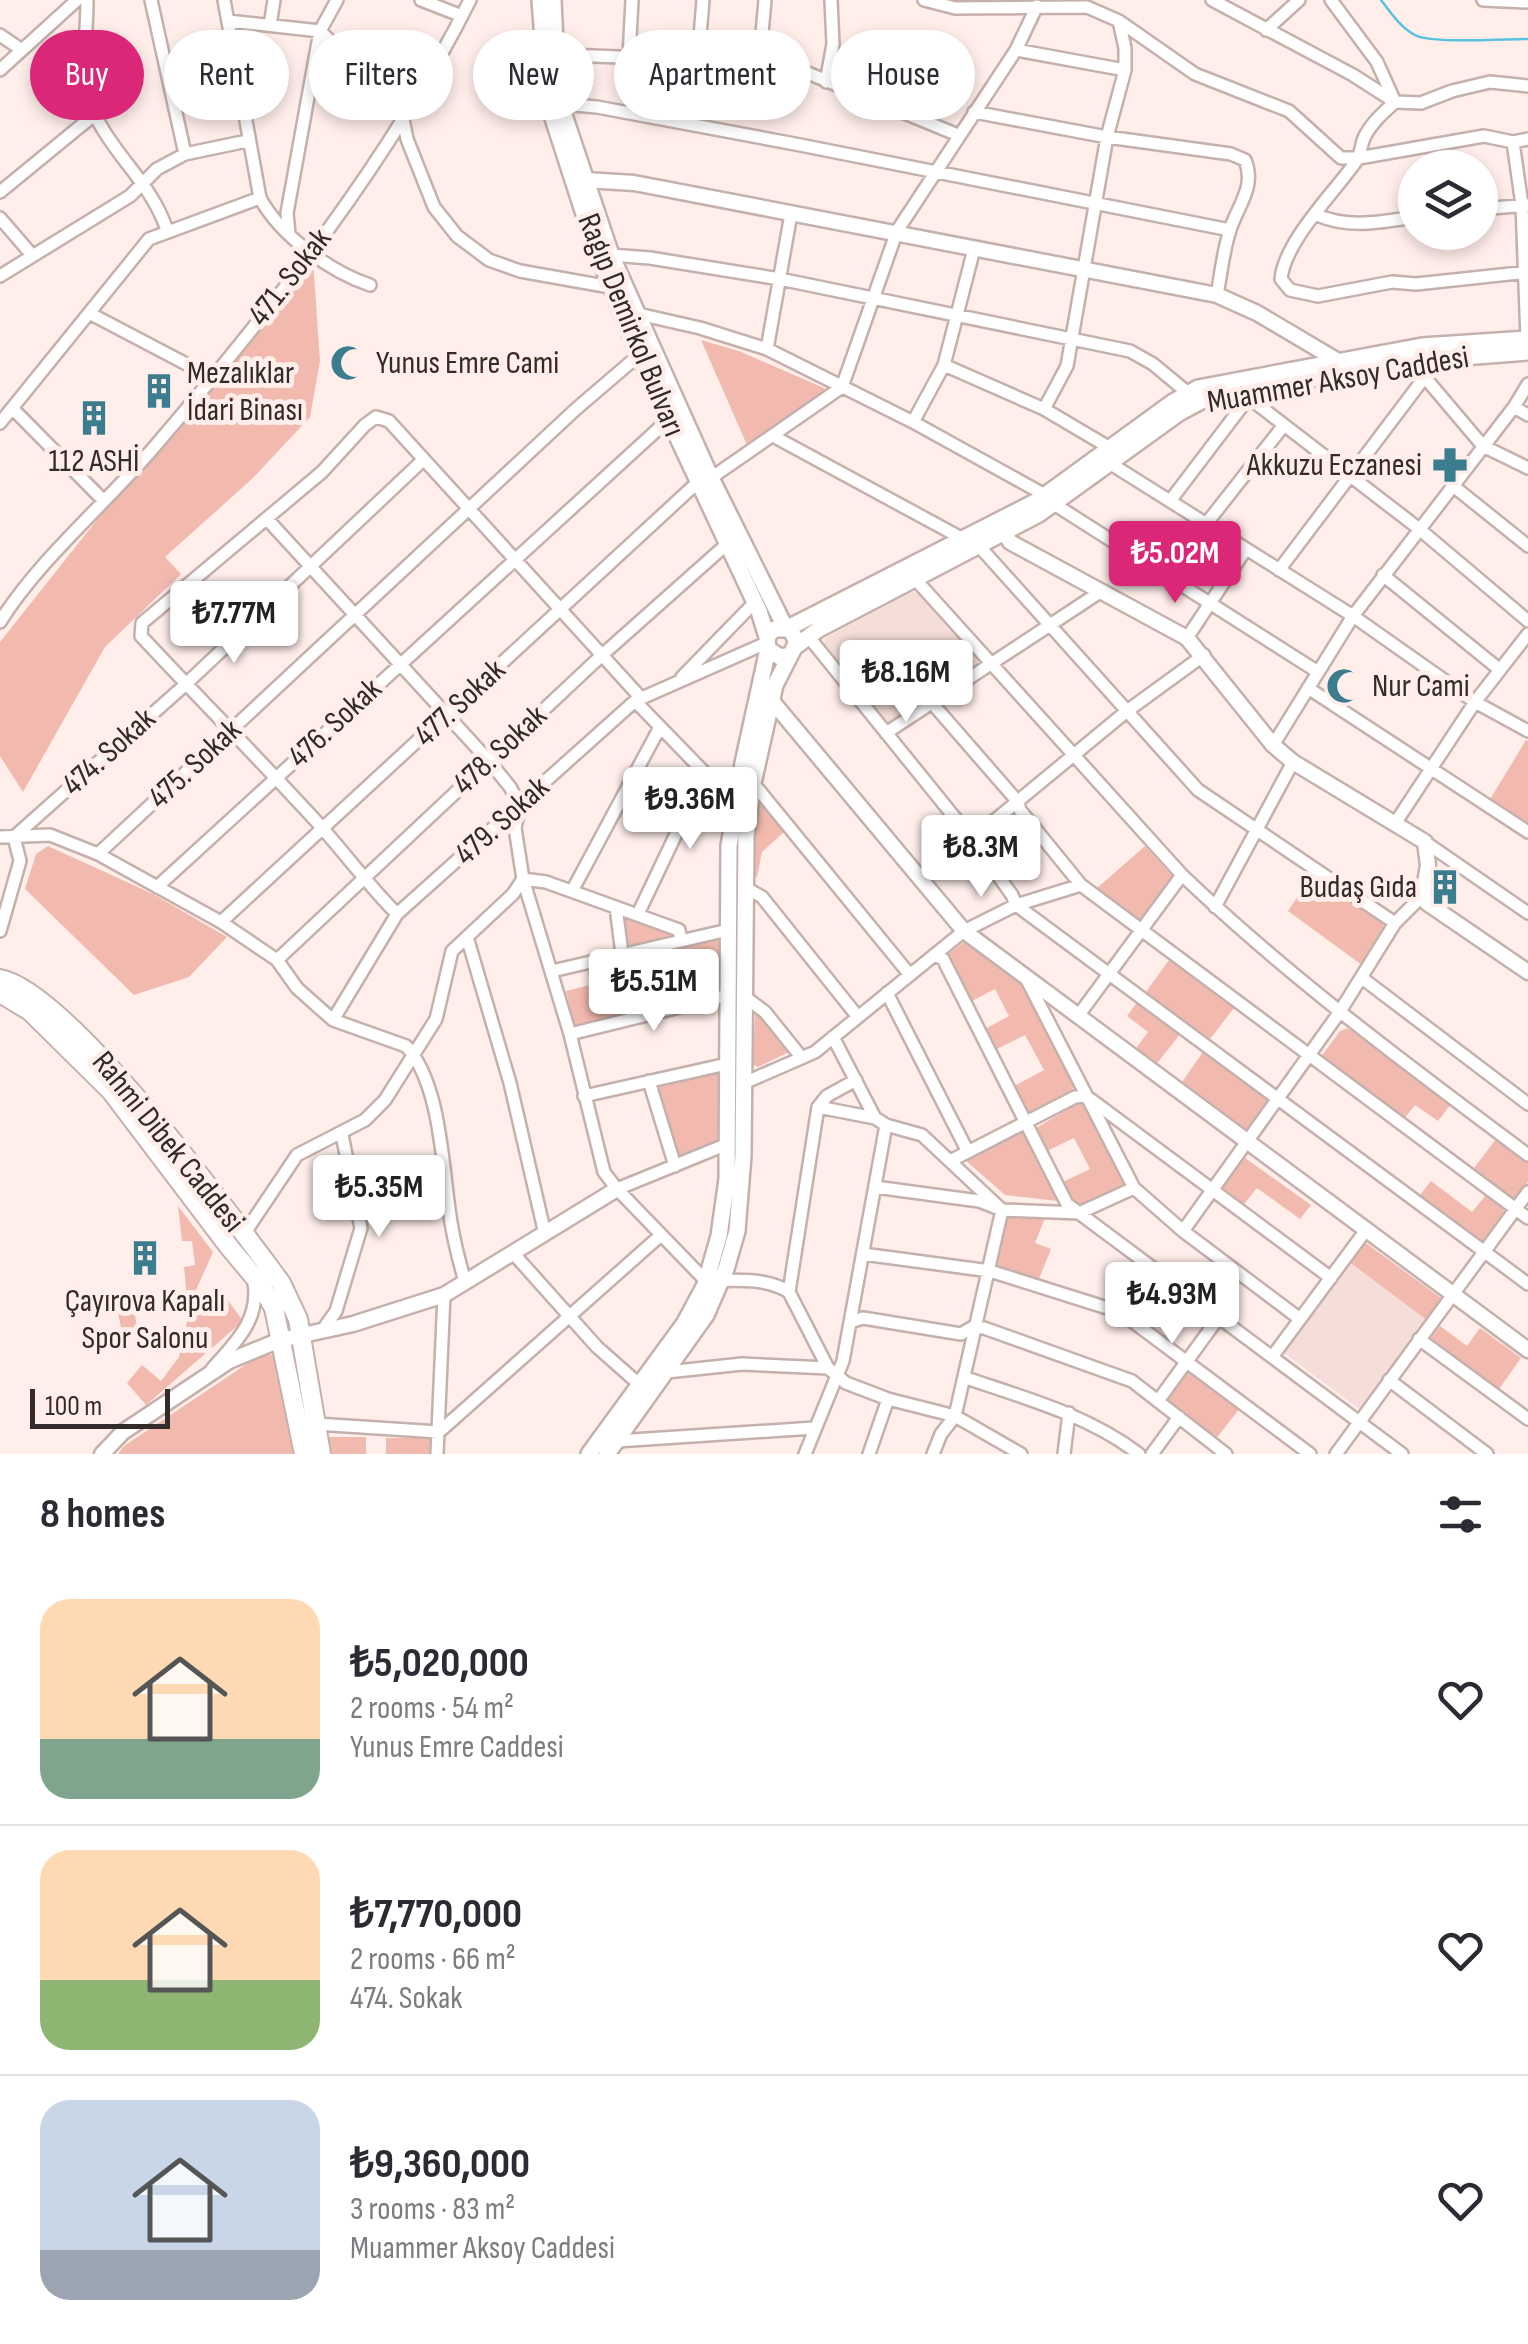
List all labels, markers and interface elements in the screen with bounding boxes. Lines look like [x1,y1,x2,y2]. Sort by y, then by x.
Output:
chip: Buy [30,30,144,120]
chip: Rent [164,30,289,120]
chip: Filters [309,30,453,120]
chip: New [473,30,594,120]
chip: Apartment [614,30,811,120]
chip: House [831,30,975,120]
map controls [1398,150,1498,250]
button: layers [1398,150,1498,250]
street label: Ragıp Demirkol Bulvarı [569,208,693,442]
street label: 471. Sokak [240,220,340,334]
street label: Muammer Aksoy Caddesi [1204,338,1472,422]
mosque icon: Yunus Emre Cami [329,344,367,382]
place label: Yunus Emre Cami [376,344,559,383]
place label: Mezalıklar İdari Binası [187,354,303,430]
building icon: Mezalıklar İdari Binası [140,372,178,410]
building icon: 112 ASHİ [75,399,113,437]
place label: 112 ASHİ [48,442,140,481]
place label: Akkuzu Eczanesi [1246,446,1422,485]
pharmacy icon: Akkuzu Eczanesi [1431,446,1469,484]
pin: ₺5.02M [1094,521,1256,606]
text: ₺5.02M [1131,534,1219,573]
pin: ₺7.77M [153,581,315,666]
text: ₺7.77M [192,594,276,633]
pin: ₺8.16M [825,640,987,725]
street label: 477. Sokak [406,651,514,755]
text: ₺8.16M [862,653,950,692]
mosque icon: Nur Cami [1325,667,1363,705]
place label: Nur Cami [1372,667,1470,706]
street label: 476. Sokak [280,670,390,776]
street label: 478. Sokak [445,697,555,803]
street label: 474. Sokak [54,700,164,804]
street label: 475. Sokak [140,711,250,817]
pin: ₺9.36M [609,767,771,852]
street label: 479. Sokak [446,768,558,874]
text: ₺9.36M [645,780,735,819]
pin: ₺8.3M [911,815,1051,900]
text: ₺8.3M [943,828,1019,867]
place label: Budaş Gıda [1299,868,1417,907]
building icon: Budaş Gıda [1426,868,1464,906]
pin: ₺5.51M [573,949,735,1034]
text: ₺5.51M [611,962,697,1001]
street label: Rahmi Dibek Caddesi [83,1044,253,1240]
pin: ₺5.35M [298,1155,460,1240]
text: ₺5.35M [335,1168,423,1207]
building icon: Çayırova Kapalı Spor Salonu [126,1239,164,1277]
pin: ₺4.93M [1091,1262,1253,1347]
text: ₺4.93M [1127,1275,1217,1314]
place label: Çayırova Kapalı Spor Salonu [65,1282,225,1358]
scale bar [30,1384,170,1428]
text: 100 m [45,1390,102,1423]
icon: filters [1433,1487,1488,1542]
text: 8 homes [40,1489,165,1540]
text: ₺5,020,000 [350,1638,529,1689]
icon: home [120,1639,240,1759]
icon: heart [1433,1672,1488,1727]
text: 2 rooms · 54 m² [350,1689,514,1728]
text: Yunus Emre Caddesi [350,1728,564,1767]
text: ₺7,770,000 [350,1889,522,1940]
icon: home [120,1890,240,2010]
icon: heart [1433,1923,1488,1978]
text: 2 rooms · 66 m² [350,1940,516,1979]
text: 474. Sokak [350,1979,463,2018]
text: ₺9,360,000 [350,2139,530,2190]
icon: home [120,2140,240,2260]
icon: heart [1433,2173,1488,2228]
text: 3 rooms · 83 m² [350,2190,515,2229]
text: Muammer Aksoy Caddesi [350,2229,615,2268]

